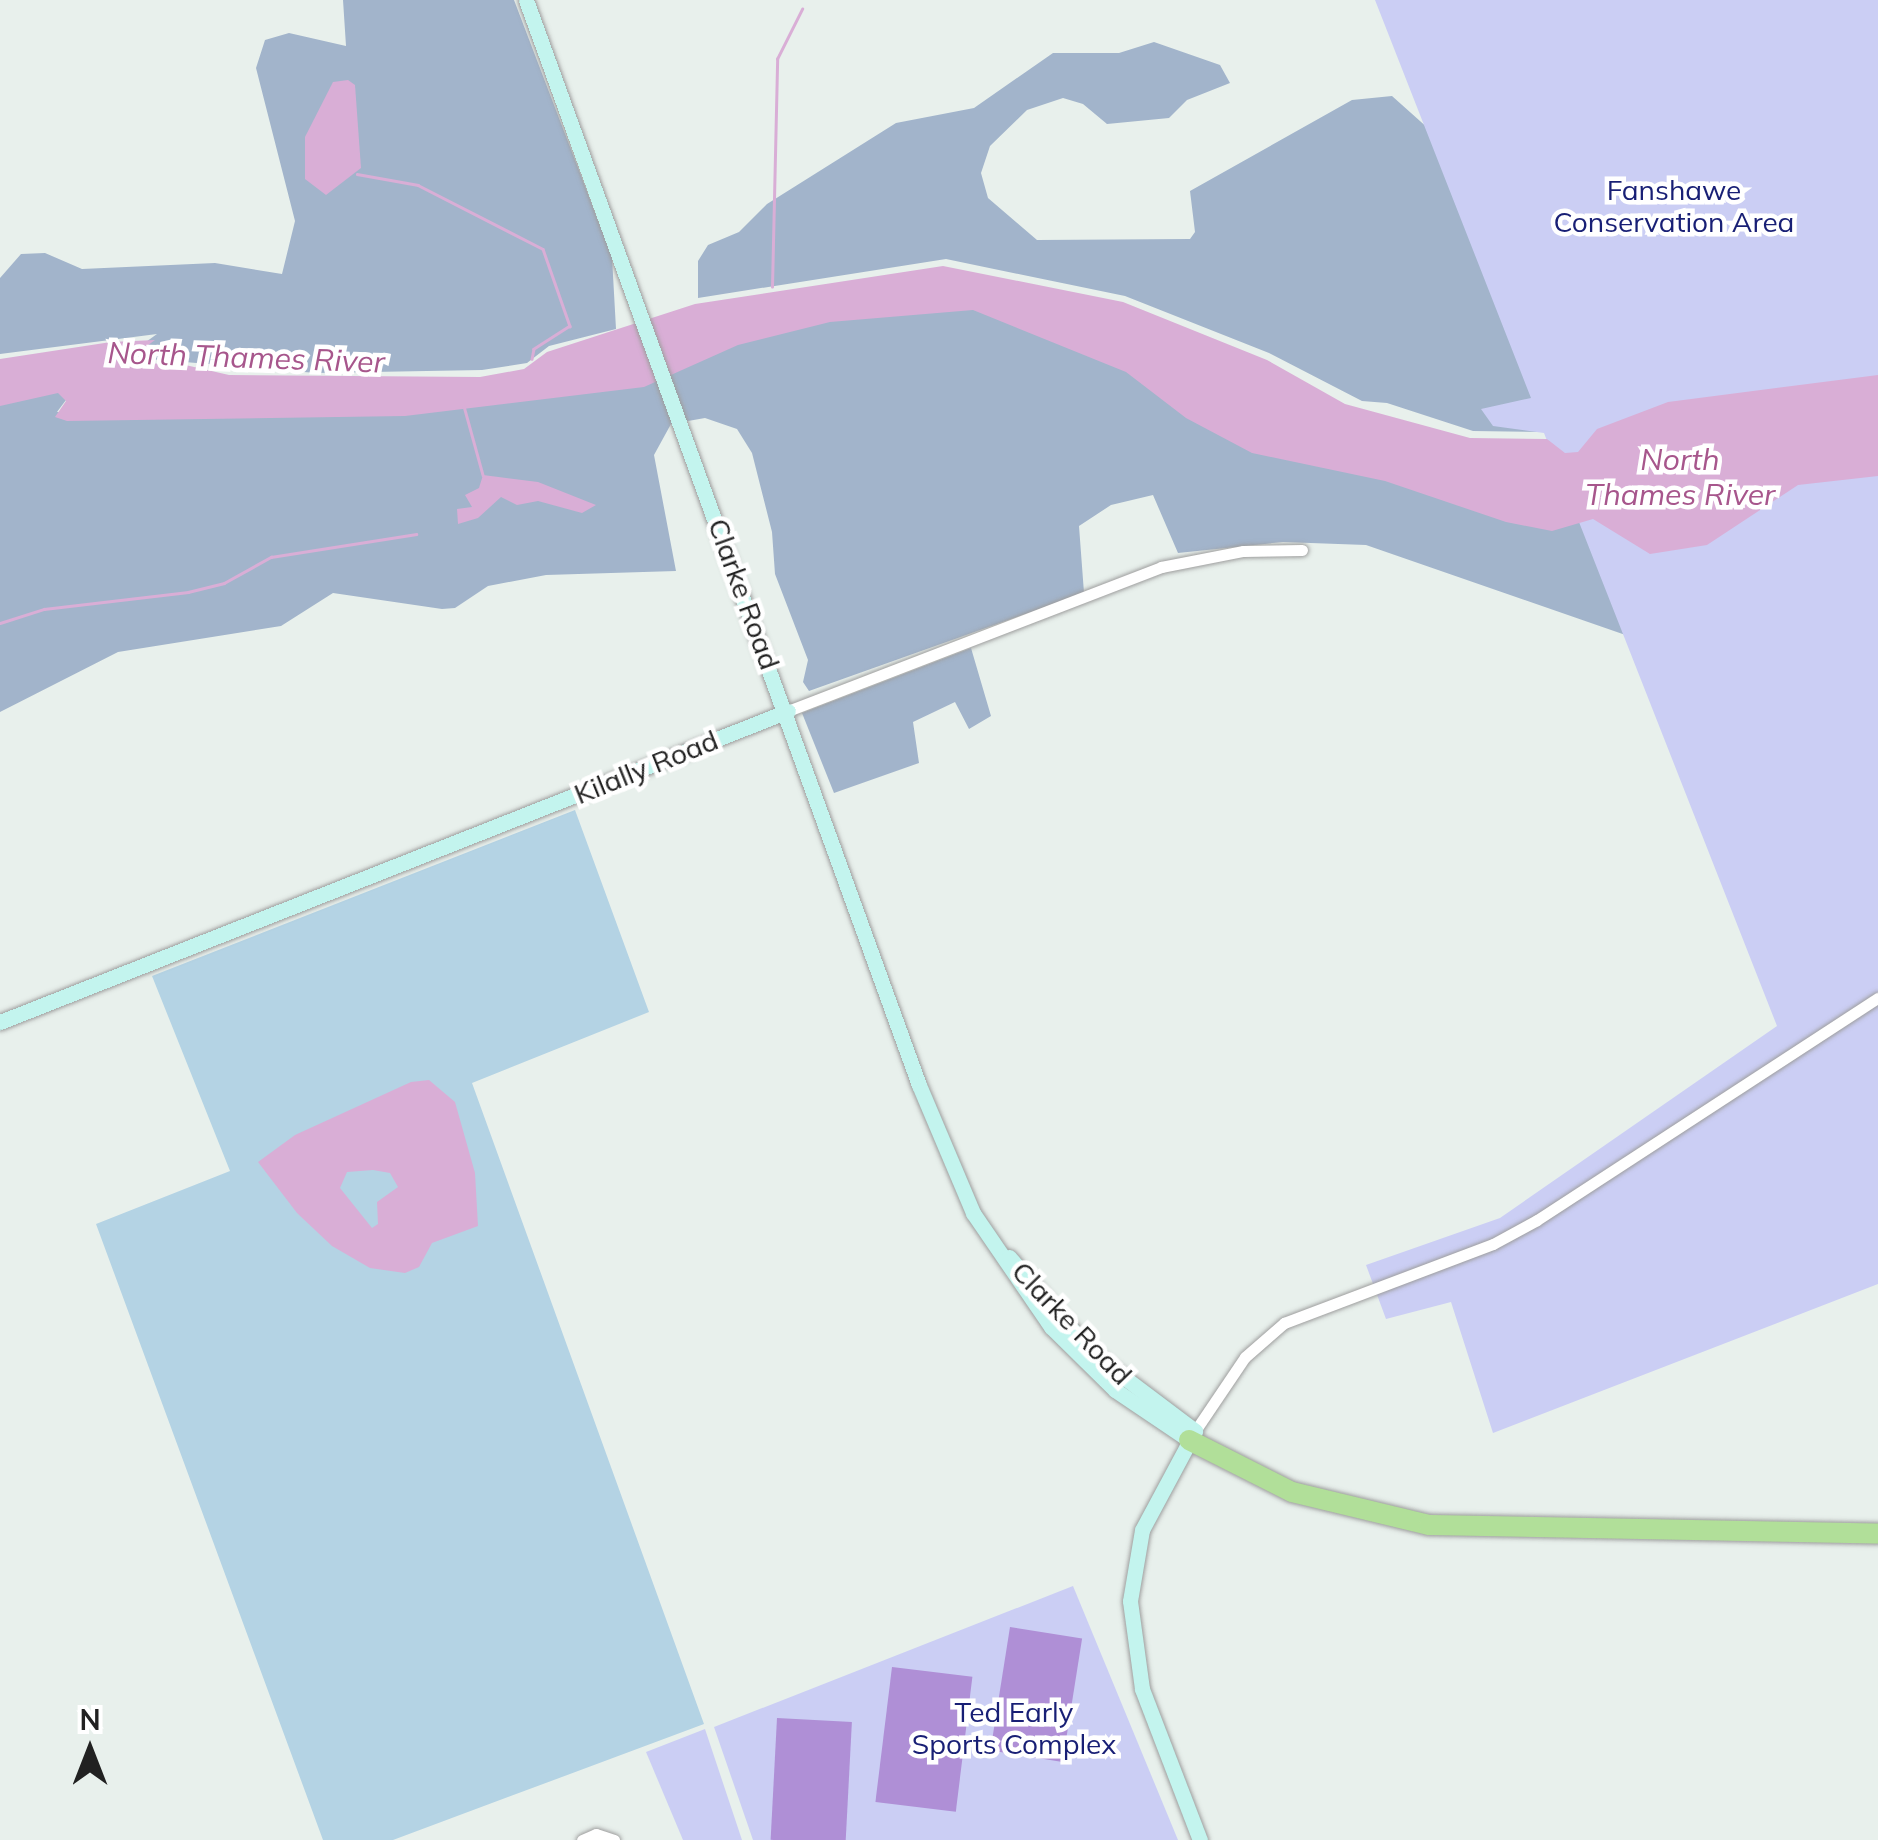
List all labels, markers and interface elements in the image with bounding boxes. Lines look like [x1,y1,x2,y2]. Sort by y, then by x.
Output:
park label: Fanshawe Conservation Area [1554,173,1794,239]
water label: North Thames River [107,334,385,380]
water label: North Thames River [1585,441,1775,512]
street label: Clarke Road [701,514,787,674]
street label: Kilally Road [569,723,723,811]
street label: Clarke Road [1005,1254,1139,1392]
park label: Ted Early Sports Complex [912,1695,1116,1761]
north arrow [40,1700,140,1800]
text: N [79,1702,101,1737]

